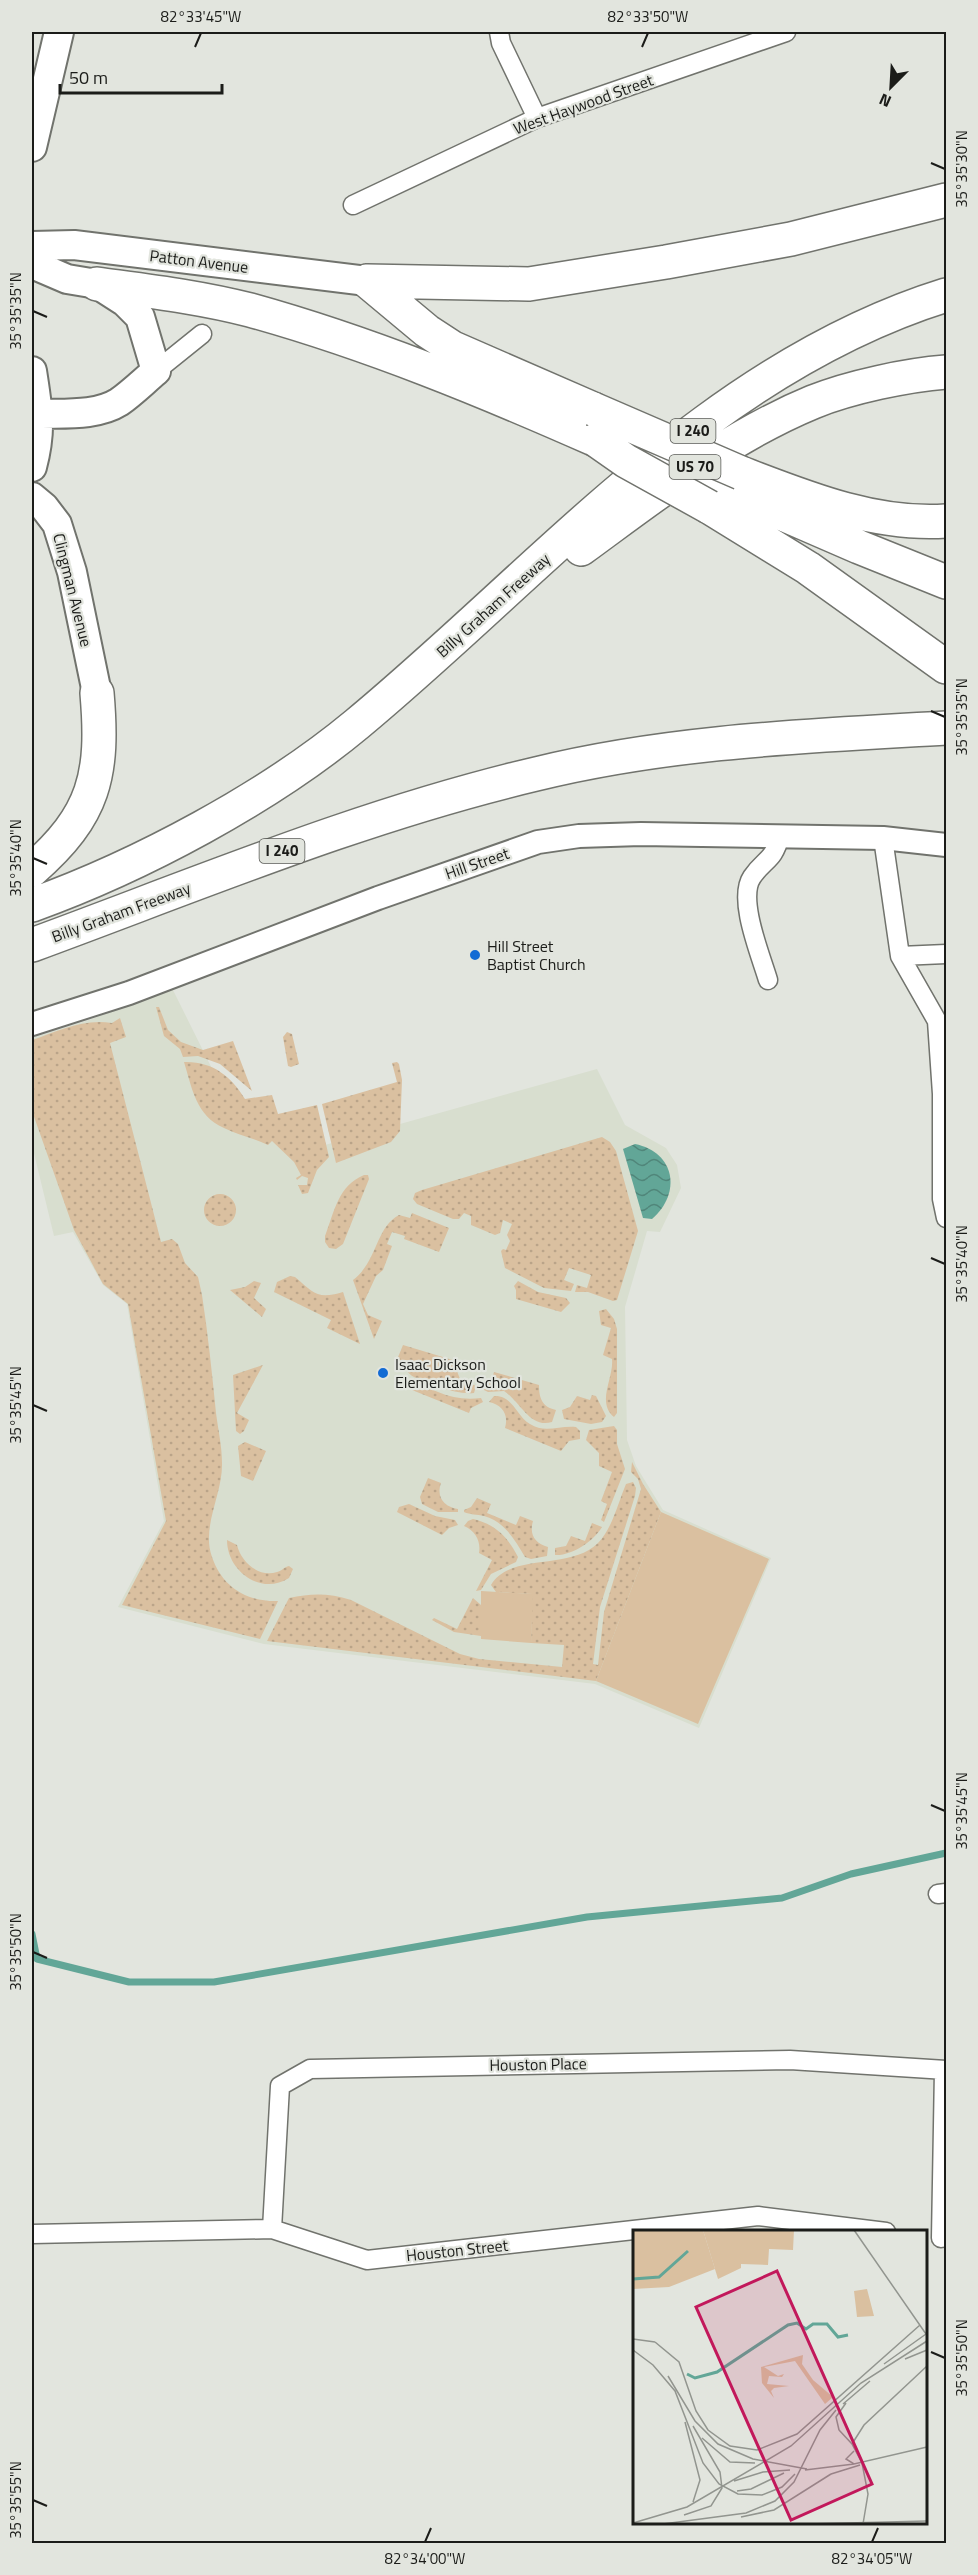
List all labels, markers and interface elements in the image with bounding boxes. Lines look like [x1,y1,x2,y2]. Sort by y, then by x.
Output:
text: 82°33'45"W [161,5,241,28]
text: 82°33'50"W [608,5,688,28]
scale bar [60,57,222,95]
north arrow [861,57,921,117]
text: 50 m [69,64,108,91]
street label: West Haywood Street [510,67,657,140]
text: N [875,87,895,114]
text: 35°35'30"N [950,130,973,208]
street label: Patton Avenue [148,243,250,279]
text: 35°35'35"N [4,272,27,350]
road number: I 240 [670,419,716,443]
road number: US 70 [670,455,720,479]
street label: Clingman Avenue [47,531,99,649]
street label: Billy Graham Freeway [431,547,556,663]
text: 35°35'35"N [950,678,973,756]
text: 35°35'40"N [4,819,27,897]
road number: I 240 [260,839,304,863]
street label: Hill Street [442,841,513,885]
street label: Billy Graham Freeway [48,876,194,948]
place label: Hill Street Baptist Church [487,934,586,976]
marker: Hill Street Baptist Church [468,948,482,962]
text: 35°35'40"N [950,1225,973,1303]
place label: Isaac Dickson Elementary School [395,1352,521,1394]
text: 35°35'45"N [4,1366,27,1444]
marker: Isaac Dickson Elementary School [376,1366,390,1380]
text: 35°35'45"N [950,1772,973,1850]
text: 35°35'50"N [4,1913,27,1991]
street label: Houston Place [489,2051,587,2077]
inset map [633,2230,927,2524]
street label: Houston Street [405,2233,510,2267]
text: 35°35'50"N [950,2319,973,2397]
text: 35°35'55"N [4,2461,27,2539]
text: 82°34'00"W [385,2547,465,2570]
text: 82°34'05"W [832,2547,912,2570]

